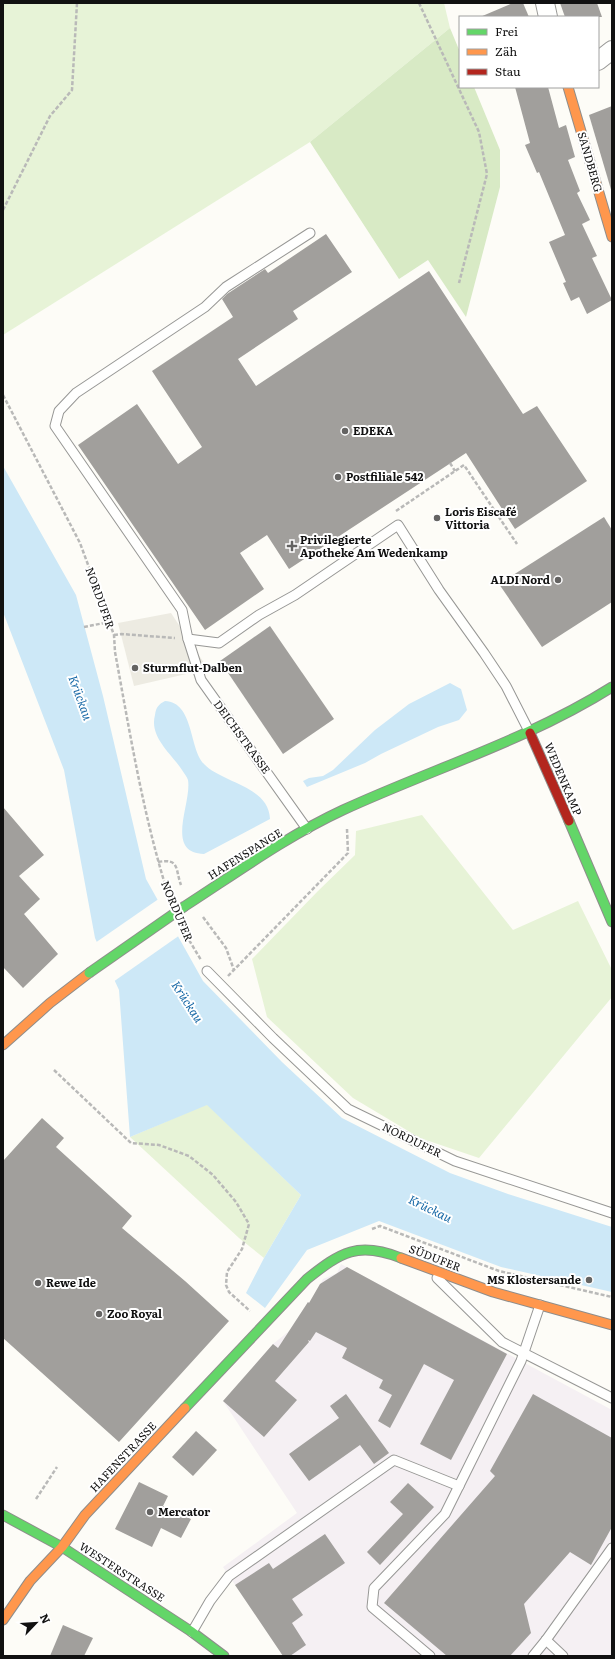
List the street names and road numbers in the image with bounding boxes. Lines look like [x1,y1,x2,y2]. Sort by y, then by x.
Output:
street label: SANDBERG [575,130,607,194]
street label: NORDUFER [82,565,119,631]
street label: DEICHSTRASSE [211,696,275,777]
street label: WEDENKAMP [541,740,587,818]
street label: HAFENSPANGE [204,824,285,883]
street label: NORDUFER [158,878,198,943]
street label: NORDUFER [380,1118,445,1160]
street label: SÜDUFER [407,1240,464,1274]
street label: HAFENSTRASSE [85,1418,159,1495]
street label: WESTERSTRASSE [77,1537,168,1605]

